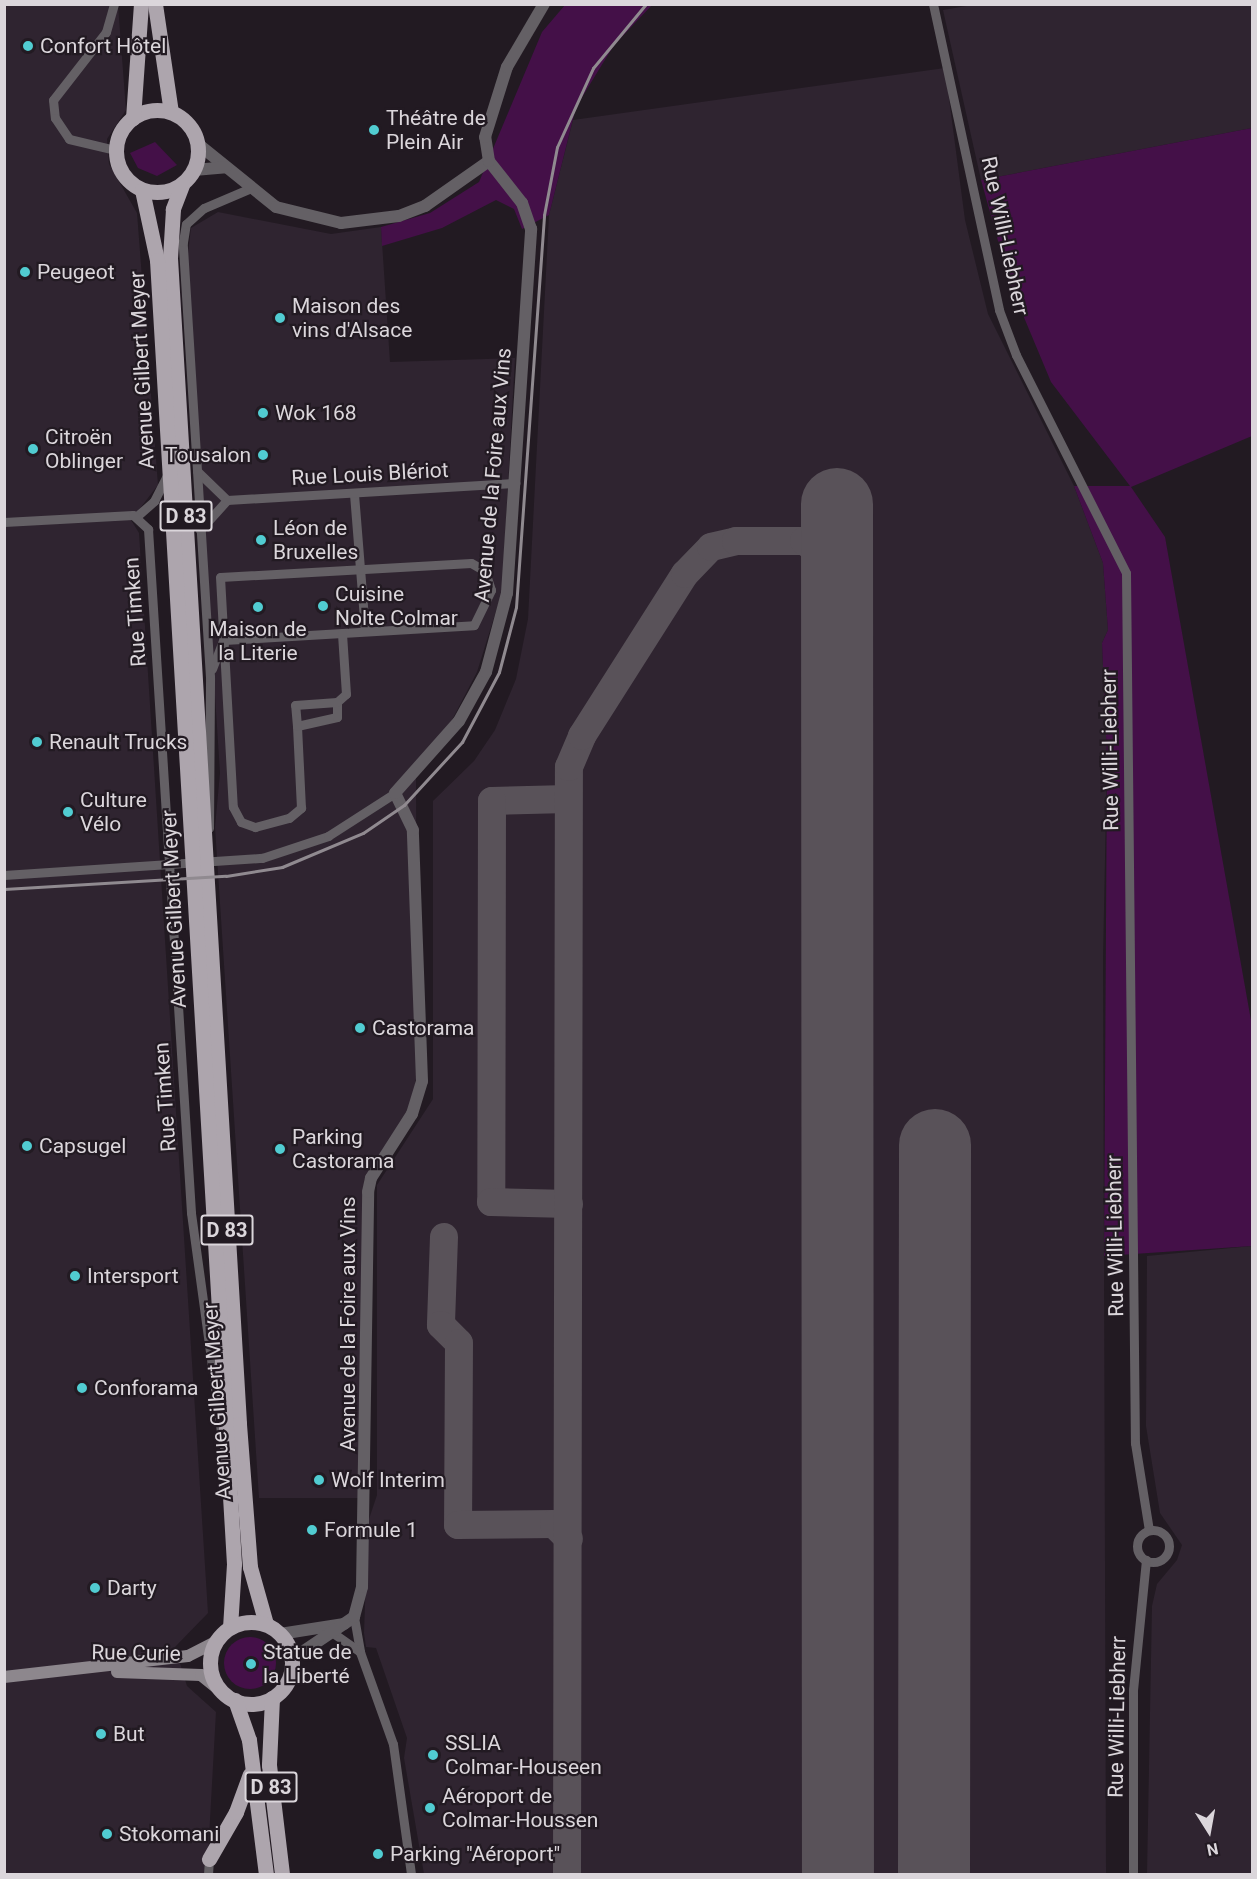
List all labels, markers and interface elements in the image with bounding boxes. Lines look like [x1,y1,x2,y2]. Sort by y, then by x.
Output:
place label: Confort Hôtel [40,33,166,59]
marker: Confort Hôtel [21,39,35,53]
place label: Théâtre de Plein Air [386,105,486,155]
marker: Théâtre de Plein Air [367,123,381,137]
street label: Rue Willi-Liebherr [976,154,1034,318]
place label: Peugeot [37,259,115,285]
marker: Peugeot [18,265,32,279]
street label: Avenue Gilbert Meyer [124,270,160,470]
place label: Maison des vins d'Alsace [292,293,412,343]
marker: Maison des vins d'Alsace [273,311,287,325]
street label: Avenue de la Foire aux Vins [469,347,517,603]
place label: Wok 168 [275,400,357,426]
marker: Wok 168 [256,406,270,420]
place label: Citroën Oblinger [45,424,123,474]
marker: Citroën Oblinger [26,442,40,456]
place label: Tousalon [165,442,251,468]
marker: Tousalon [256,448,270,462]
street label: Rue Louis Blériot [291,457,449,491]
road number: D 83 [159,499,213,533]
place label: Léon de Bruxelles [273,515,358,565]
marker: Léon de Bruxelles [254,533,268,547]
street label: Rue Timken [119,556,151,668]
place label: Cuisine Nolte Colmar [335,581,458,631]
marker: Cuisine Nolte Colmar [316,599,330,613]
marker: Maison de la Literie [251,600,265,614]
place label: Maison de la Literie [209,616,307,666]
street label: Rue Willi-Liebherr [1096,669,1124,831]
place label: Renault Trucks [49,729,188,755]
marker: Renault Trucks [30,735,44,749]
place label: Culture Vélo [80,787,147,837]
marker: Culture Vélo [61,805,75,819]
street label: Avenue Gilbert Meyer [156,809,192,1009]
place label: Castorama [372,1015,475,1041]
marker: Castorama [353,1021,367,1035]
street label: Rue Timken [149,1041,181,1153]
place label: Parking Castorama [292,1124,395,1174]
place label: Capsugel [39,1133,126,1159]
marker: Capsugel [20,1139,34,1153]
marker: Parking Castorama [273,1142,287,1156]
street label: Rue Willi-Liebherr [1101,1155,1129,1317]
street label: Avenue de la Foire aux Vins [335,1196,361,1452]
road number: D 83 [200,1213,254,1247]
place label: Intersport [87,1263,179,1289]
marker: Intersport [68,1269,82,1283]
street label: Avenue Gilbert Meyer [198,1301,236,1501]
place label: Conforama [94,1375,198,1401]
marker: Conforama [75,1381,89,1395]
place label: Wolf Interim [331,1467,445,1493]
marker: Wolf Interim [312,1473,326,1487]
place label: Formule 1 [324,1517,418,1543]
marker: Formule 1 [305,1523,319,1537]
place label: Darty [107,1575,157,1601]
marker: Darty [88,1581,102,1595]
street label: Rue Willi-Liebherr [1103,1636,1131,1798]
place label: Statue de la Liberté [263,1639,352,1689]
street label: Rue Curie [91,1640,181,1666]
marker: Statue de la Liberté [244,1657,258,1671]
place label: But [113,1721,145,1747]
marker: But [94,1727,108,1741]
place label: SSLIA Colmar-Houseen [445,1730,602,1780]
marker: SSLIA Colmar-Houseen [426,1748,440,1762]
road number: D 83 [244,1770,298,1804]
place label: Aéroport de Colmar-Houssen [442,1783,598,1833]
marker: Aéroport de Colmar-Houssen [423,1801,437,1815]
north arrow [1179,1801,1239,1861]
place label: Stokomani [119,1821,219,1847]
marker: Stokomani [100,1827,114,1841]
text: N [1205,1839,1220,1860]
place label: Parking "Aéroport" [390,1841,560,1867]
marker: Parking "Aéroport" [371,1847,385,1861]

